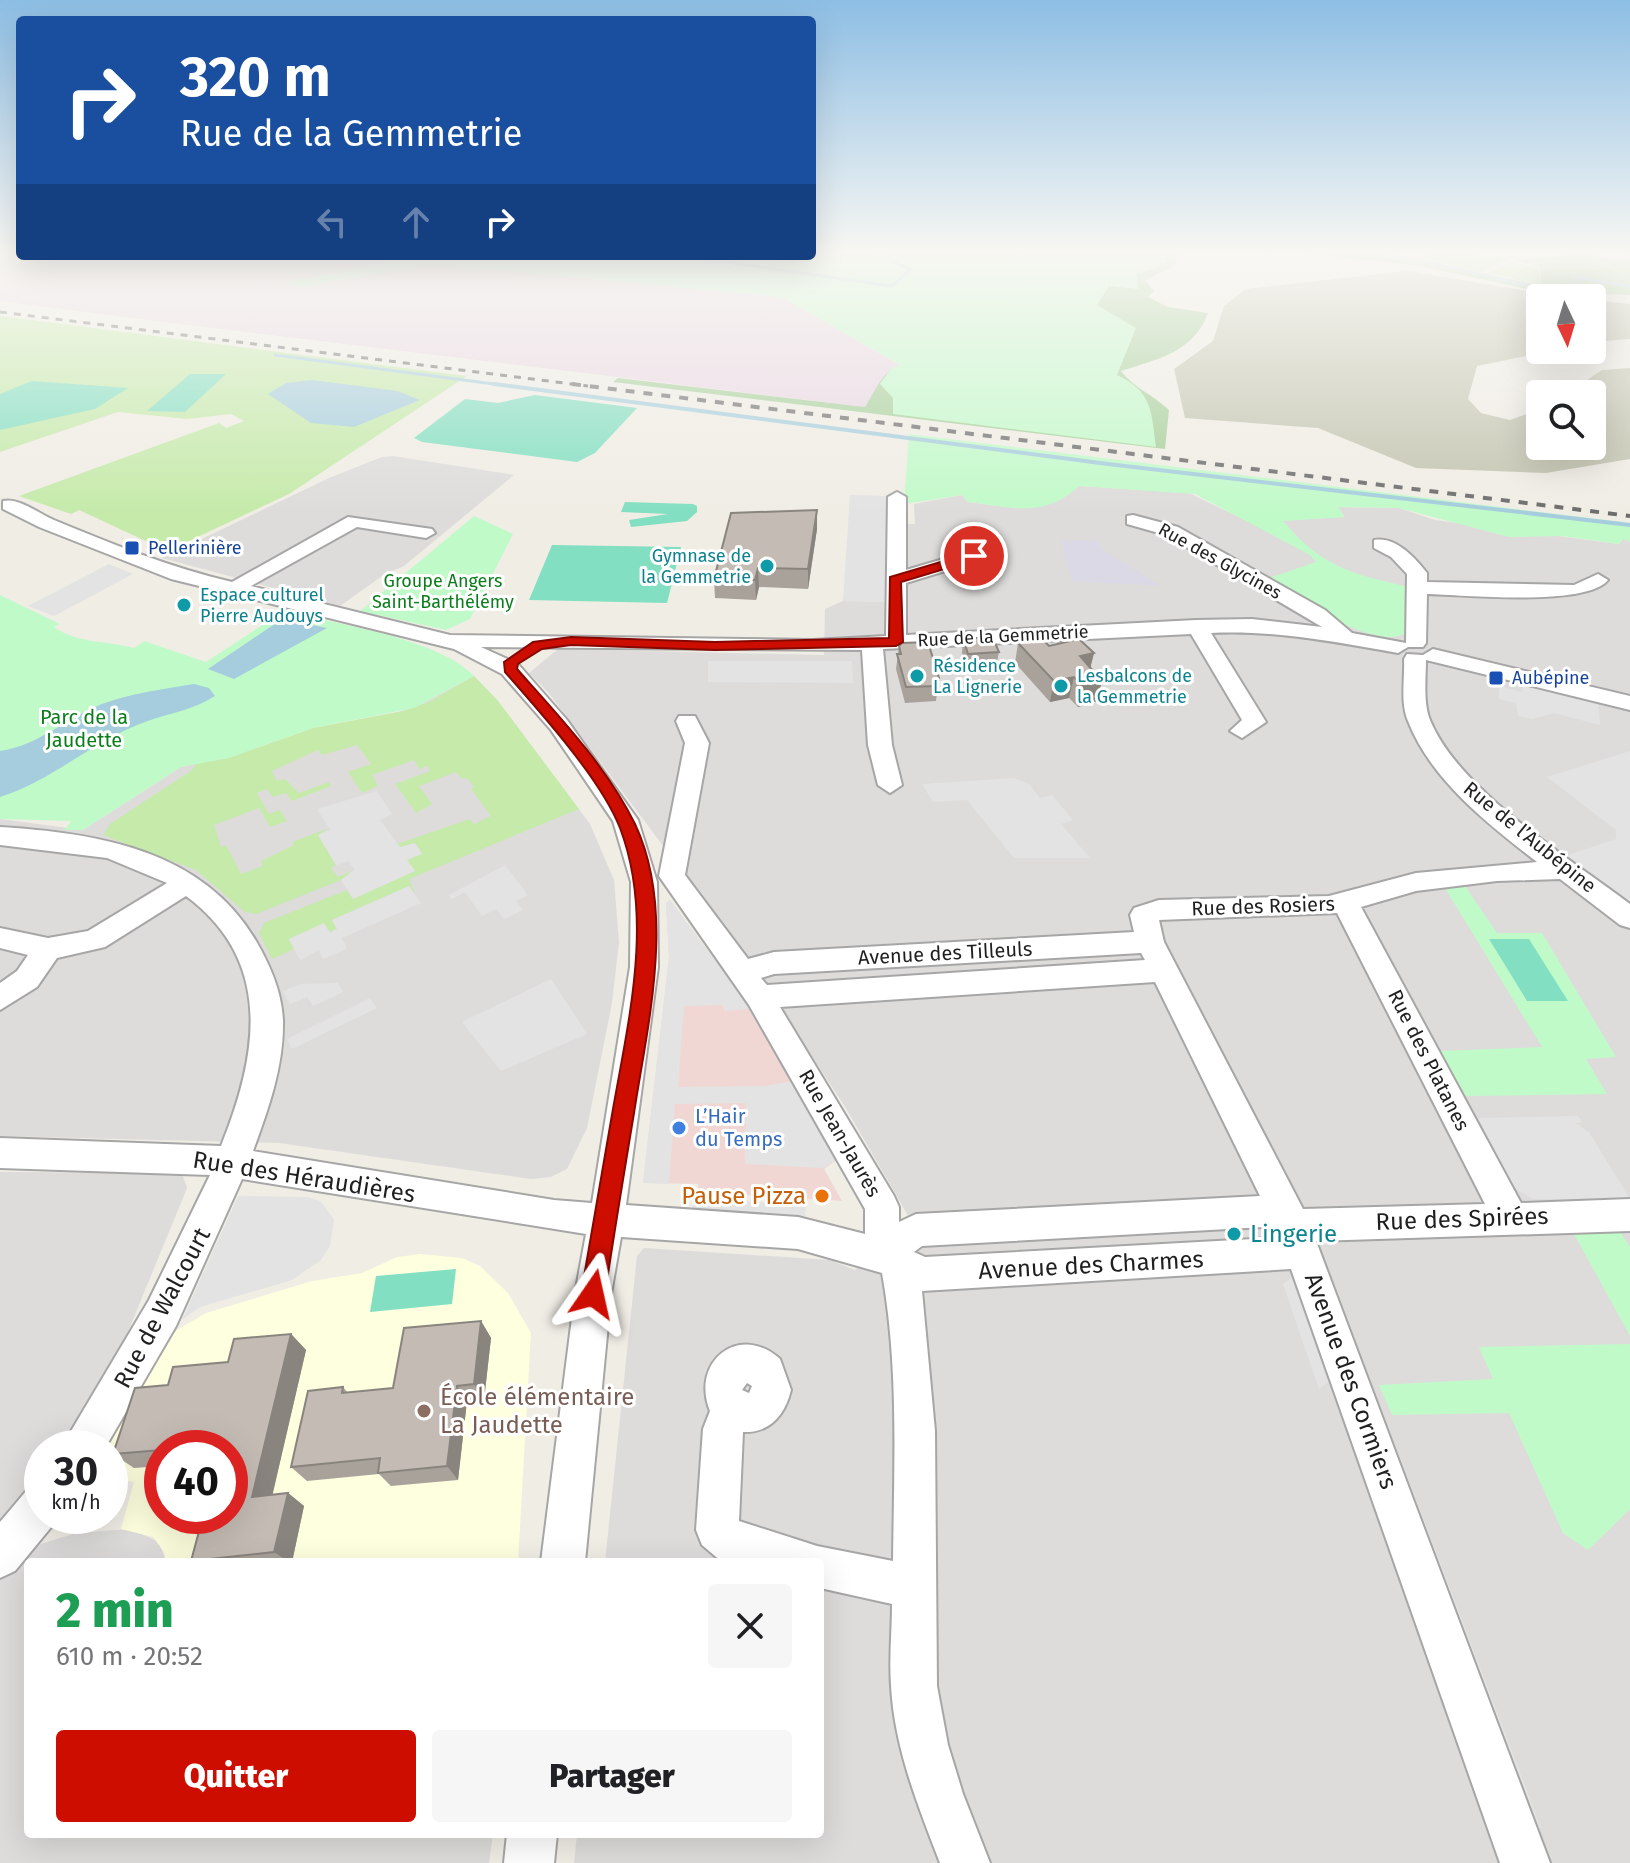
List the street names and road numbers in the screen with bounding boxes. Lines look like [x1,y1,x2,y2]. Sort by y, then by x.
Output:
street label: Rue des Glycines [1155,518,1285,604]
street label: Rue de la Gemmetrie [917,621,1089,651]
street label: Rue de l’Aubépine [1459,776,1601,898]
street label: Rue des Rosiers [1191,892,1335,920]
street label: Avenue des Tilleuls [857,936,1033,970]
street label: Rue des Platanes [1383,985,1475,1135]
street label: Rue Jean-Jaurès [794,1065,886,1201]
street label: Rue des Héraudières [191,1146,417,1208]
street label: Rue des Spirées [1375,1202,1549,1236]
street label: Rue de Walcourt [108,1223,216,1393]
street label: Avenue des Charmes [978,1245,1204,1285]
street label: Avenue des Cormiers [1299,1269,1403,1493]

